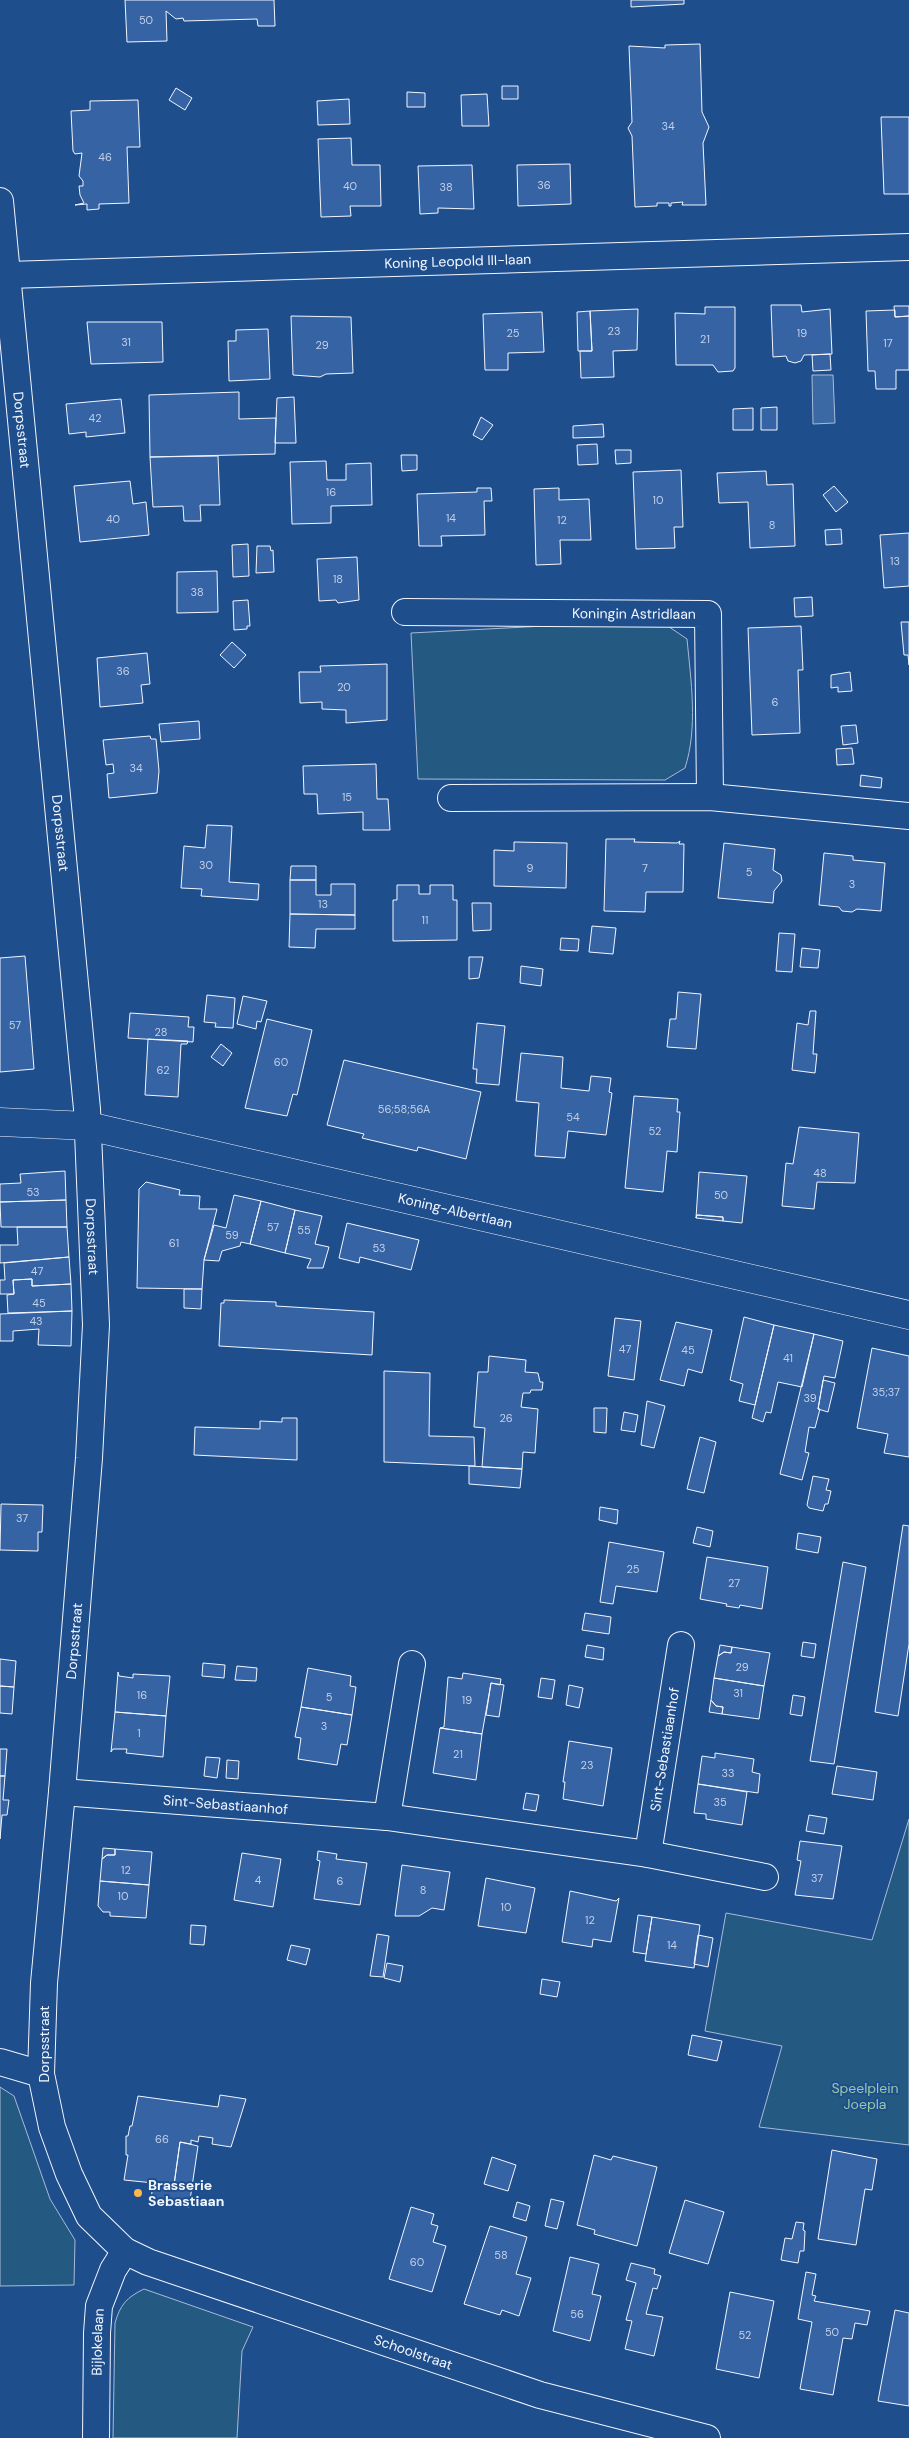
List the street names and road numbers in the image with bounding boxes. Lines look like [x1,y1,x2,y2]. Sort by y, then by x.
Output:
street label: Koning Leopold III-laan [384,250,532,272]
street label: Dorpsstraat [9,391,35,469]
street label: Koningin Astridlaan [572,604,696,623]
street label: Dorpsstraat [48,794,73,872]
street label: Koning-Albertlaan [396,1189,514,1232]
street label: Dorpsstraat [82,1198,103,1276]
street label: Dorpsstraat [62,1602,86,1680]
street label: Sint-Sebastiaanhof [646,1686,683,1813]
street label: Sint-Sebastiaanhof [162,1791,289,1818]
street label: Dorpsstraat [35,2006,53,2082]
street label: Bijlokelaan [88,2308,108,2376]
street label: Schoolstraat [372,2330,455,2374]

